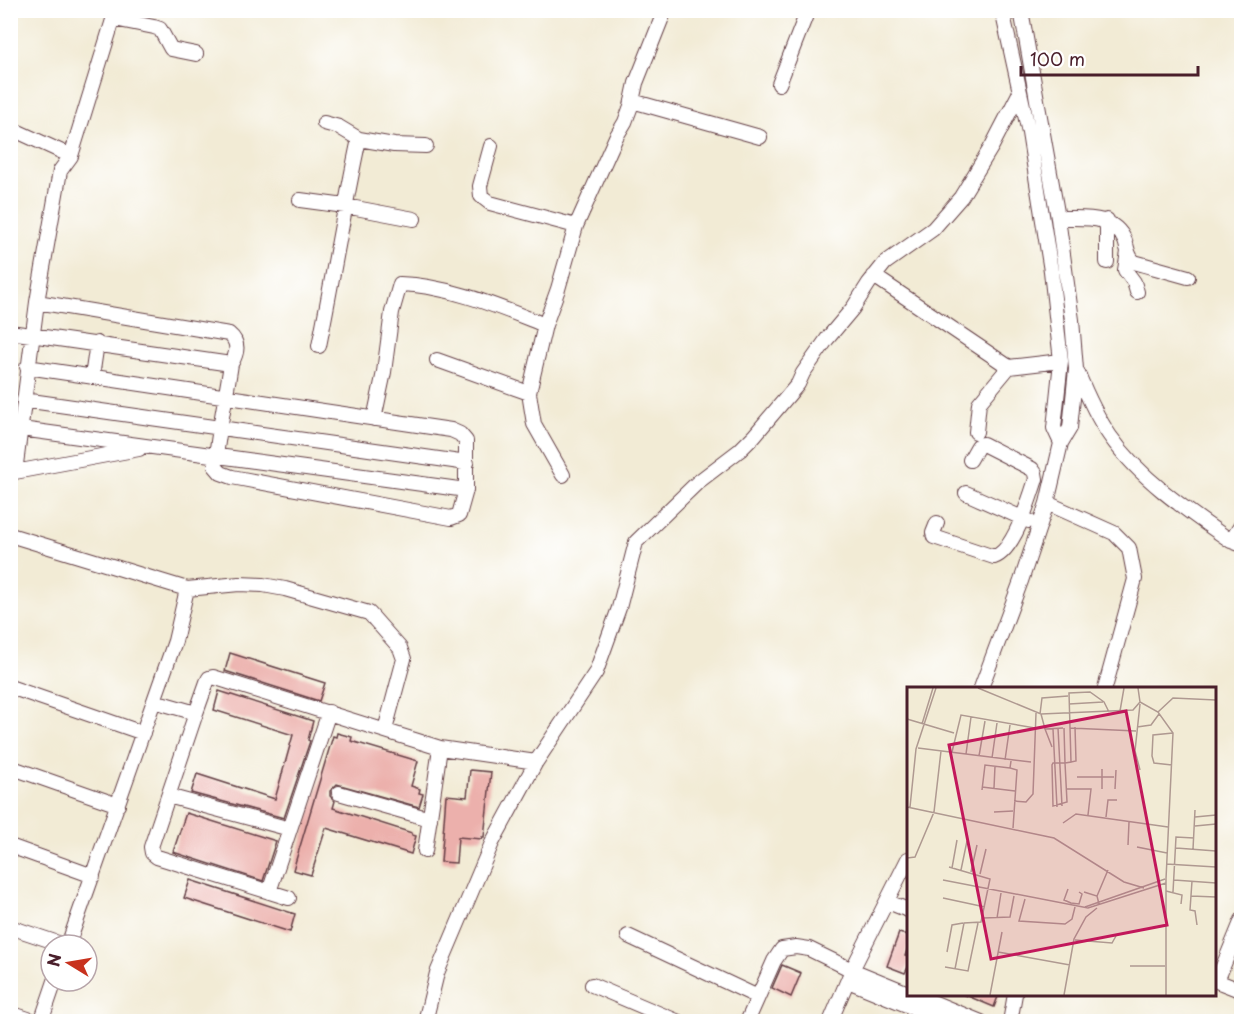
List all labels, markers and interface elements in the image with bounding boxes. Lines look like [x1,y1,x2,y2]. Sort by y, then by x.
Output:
scale bar [1021,39,1198,77]
text: 100 m [1030,45,1085,72]
inset map [907,687,1216,996]
north arrow [39,933,99,993]
text: N [40,951,66,968]

